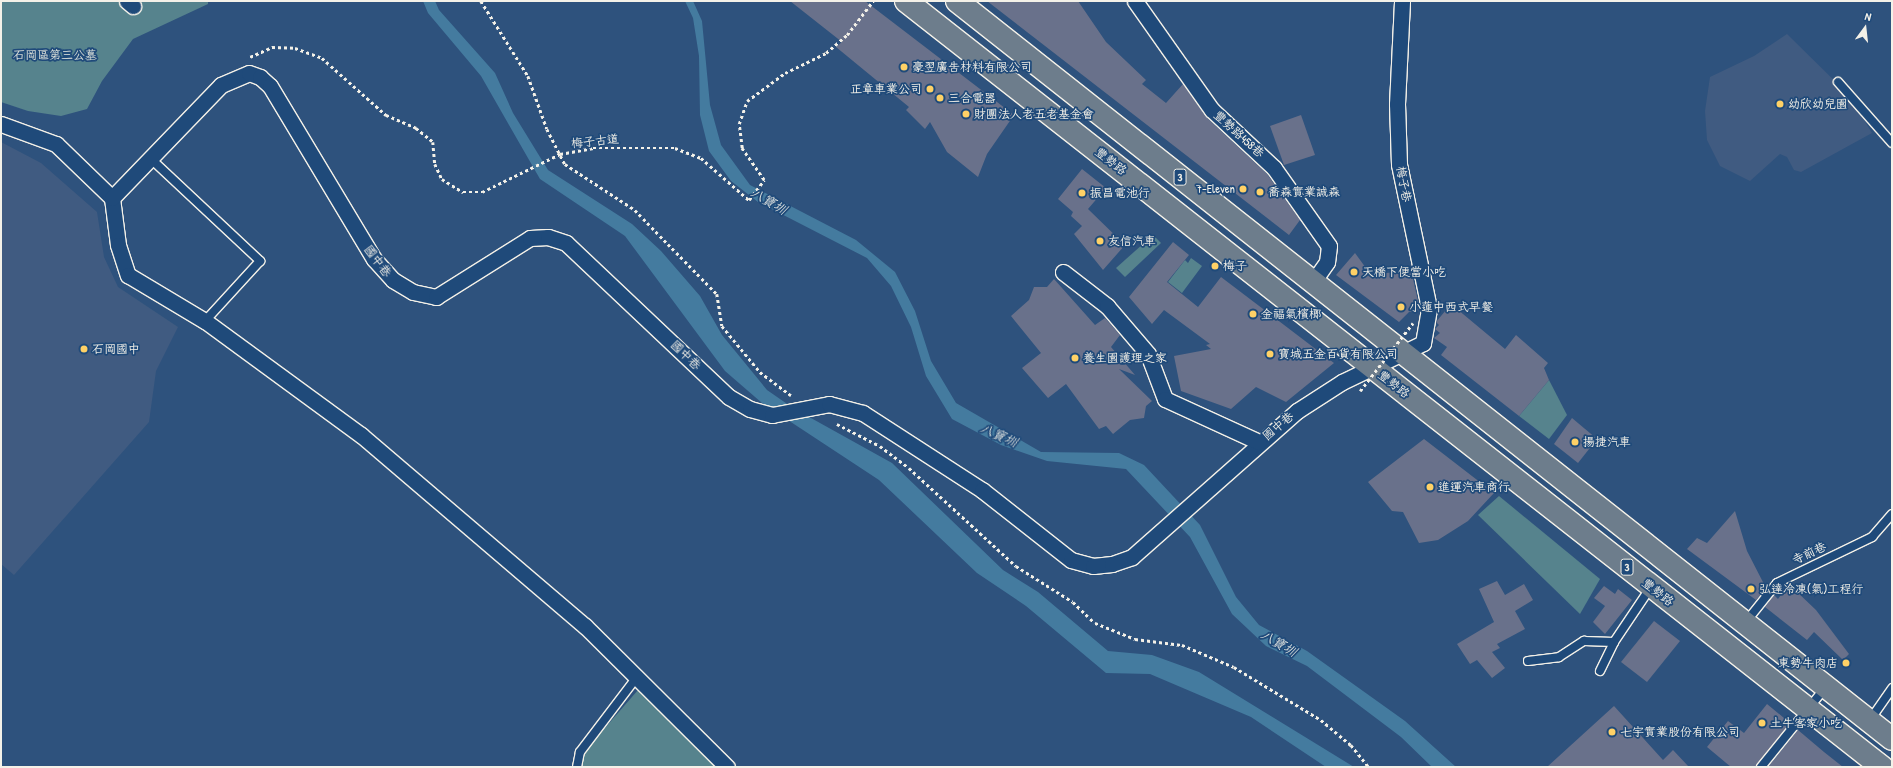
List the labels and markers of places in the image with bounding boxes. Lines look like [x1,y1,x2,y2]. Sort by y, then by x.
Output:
place label: 豪翌廣告材料有限公司 [912,60,1032,74]
marker: 豪翌廣告材料有限公司 [899,62,909,72]
place label: 正章車業公司 [850,82,922,96]
marker: 正章車業公司 [925,84,935,94]
place label: 三合電器 [948,91,996,105]
marker: 三合電器 [935,93,945,103]
place label: 幼欣幼兒園 [1788,97,1848,111]
marker: 幼欣幼兒園 [1775,99,1785,109]
place label: 財團法人老五老基金會 [974,107,1094,121]
marker: 財團法人老五老基金會 [961,109,971,119]
place label: 7-Eleven [1196,182,1235,196]
marker: 7-Eleven [1238,184,1248,194]
place label: 喬森實業誠森 [1268,185,1340,199]
place label: 振昌電池行 [1090,186,1150,200]
marker: 喬森實業誠森 [1255,187,1265,197]
marker: 振昌電池行 [1077,188,1087,198]
place label: 友信汽車 [1108,234,1156,248]
marker: 友信汽車 [1095,236,1105,246]
place label: 梅子 [1223,259,1247,273]
marker: 梅子 [1210,261,1220,271]
place label: 天橋下便當小吃 [1362,265,1446,279]
marker: 天橋下便當小吃 [1349,267,1359,277]
place label: 小蓮中西式早餐 [1409,300,1493,314]
marker: 小蓮中西式早餐 [1396,302,1406,312]
place label: 金福氣檳榔 [1261,307,1321,321]
marker: 金福氣檳榔 [1248,309,1258,319]
place label: 石岡國中 [92,342,140,356]
marker: 石岡國中 [79,344,89,354]
place label: 寶城五金百貨有限公司 [1278,347,1398,361]
marker: 寶城五金百貨有限公司 [1265,349,1275,359]
place label: 養生園護理之家 [1083,351,1167,365]
marker: 養生園護理之家 [1070,353,1080,363]
place label: 揚捷汽車 [1583,435,1631,449]
marker: 揚捷汽車 [1570,437,1580,447]
place label: 進運汽車商行 [1438,480,1510,494]
marker: 進運汽車商行 [1425,482,1435,492]
place label: 弘達冷凍(氣)工程行 [1759,582,1863,596]
marker: 弘達冷凍(氣)工程行 [1746,584,1756,594]
place label: 東勢牛肉店 [1778,656,1838,670]
marker: 東勢牛肉店 [1841,658,1851,668]
place label: 土牛客家小吃 [1770,716,1842,730]
marker: 土牛客家小吃 [1757,718,1767,728]
place label: 七宇實業股份有限公司 [1620,725,1740,739]
marker: 七宇實業股份有限公司 [1607,727,1617,737]

